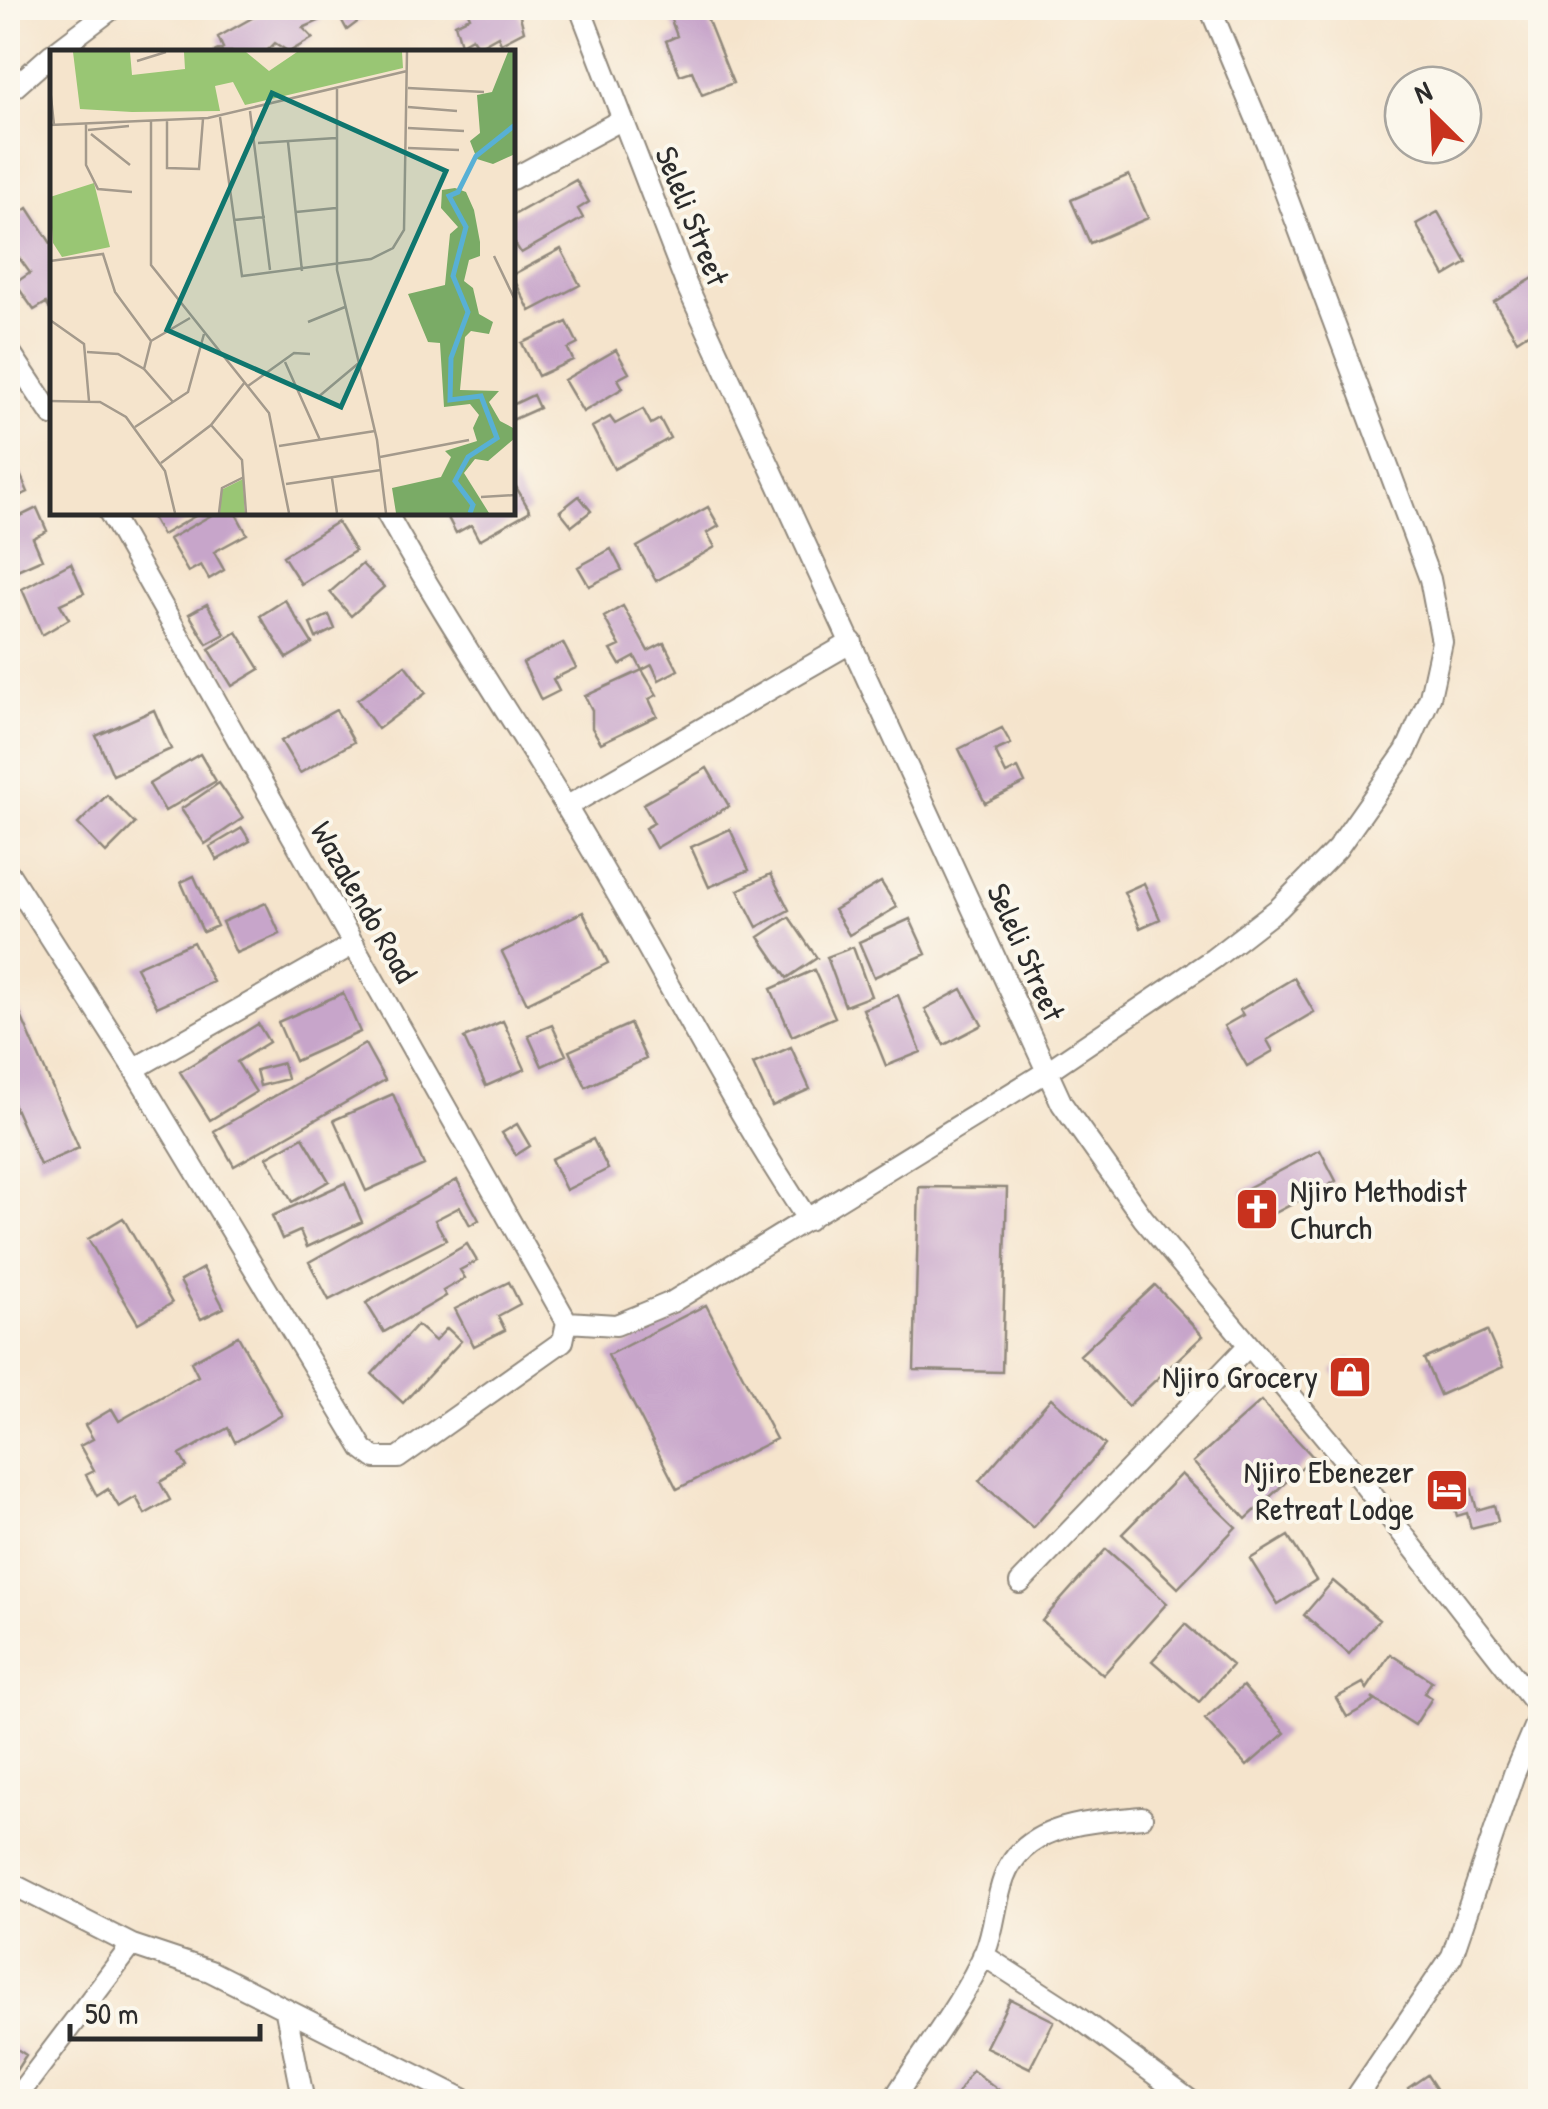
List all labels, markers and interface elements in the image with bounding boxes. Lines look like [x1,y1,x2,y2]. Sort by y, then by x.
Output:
inset map [50,50,515,515]
north arrow [1383,65,1483,165]
text: N [1408,72,1437,113]
street label: Seleli Street [645,140,740,293]
street label: Wazalendo Road [301,813,428,990]
street label: Seleli Street [977,876,1076,1028]
place label: Njiro Methodist Church [1290,1169,1467,1249]
church icon: Njiro Methodist Church [1234,1186,1280,1232]
shop icon: Njiro Grocery [1327,1354,1373,1400]
place label: Njiro Grocery [1162,1355,1318,1398]
place label: Njiro Ebenezer Retreat Lodge [1244,1450,1414,1530]
hotel icon: Njiro Ebenezer Retreat Lodge [1424,1467,1470,1513]
scale bar [70,1979,260,2041]
text: 50 m [85,1993,138,2033]

